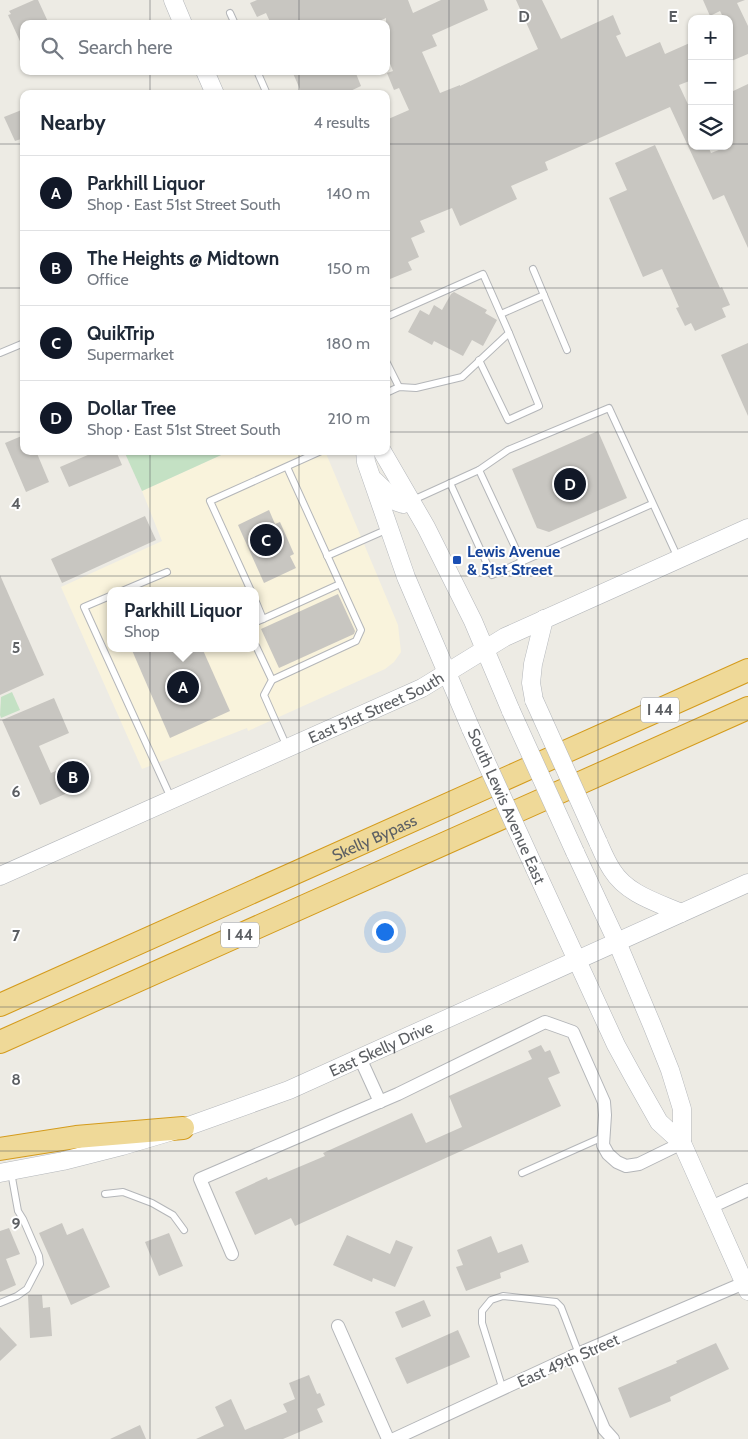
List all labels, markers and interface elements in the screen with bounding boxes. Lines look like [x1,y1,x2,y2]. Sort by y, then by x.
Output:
text: D [518,7,530,26]
text: E [668,7,678,26]
map controls [688,15,733,150]
button: + [688,15,733,60]
search box [20,20,390,75]
icon: search [38,34,66,62]
text: Search here [78,36,172,59]
button: − [688,60,733,105]
button: layers [688,105,733,150]
text: Nearby [40,110,106,135]
text: 4 results [313,113,370,132]
text: Parkhill Liquor [87,172,205,195]
text: A [51,184,61,203]
text: 140 m [327,184,370,203]
text: Shop · East 51st Street South [87,195,281,214]
text: The Heights @ Midtown [87,247,279,270]
text: B [51,259,61,278]
text: 150 m [327,259,370,278]
text: Office [87,270,129,289]
text: QuikTrip [87,322,155,345]
text: C [51,334,61,353]
text: 180 m [326,334,370,353]
text: Supermarket [87,345,174,364]
text: Dollar Tree [87,397,176,420]
text: D [50,409,62,428]
text: 210 m [328,409,370,428]
text: Shop · East 51st Street South [87,420,281,439]
pin: D [554,465,586,503]
text: 4 [11,494,21,513]
pin: C [250,521,282,559]
place label: Lewis Avenue & 51st Street [467,542,560,579]
marker: Lewis Avenue & 51st Street [451,554,463,566]
popup [107,587,259,652]
text: Parkhill Liquor [124,599,242,622]
text: Shop [124,622,160,641]
text: 5 [12,638,20,657]
pin: A [167,668,199,706]
street label: East 51st Street South [305,668,447,747]
road number: I 44 [641,698,679,722]
street label: South Lewis Avenue East [464,725,550,888]
pin: B [57,758,89,796]
text: 6 [12,782,21,801]
street label: Skelly Bypass [329,811,420,865]
your location [372,919,398,945]
road number: I 44 [221,922,259,948]
text: 7 [12,926,21,945]
street label: East Skelly Drive [326,1017,436,1081]
text: 8 [11,1070,21,1089]
text: 9 [12,1214,21,1233]
street label: East 49th Street [514,1329,623,1391]

